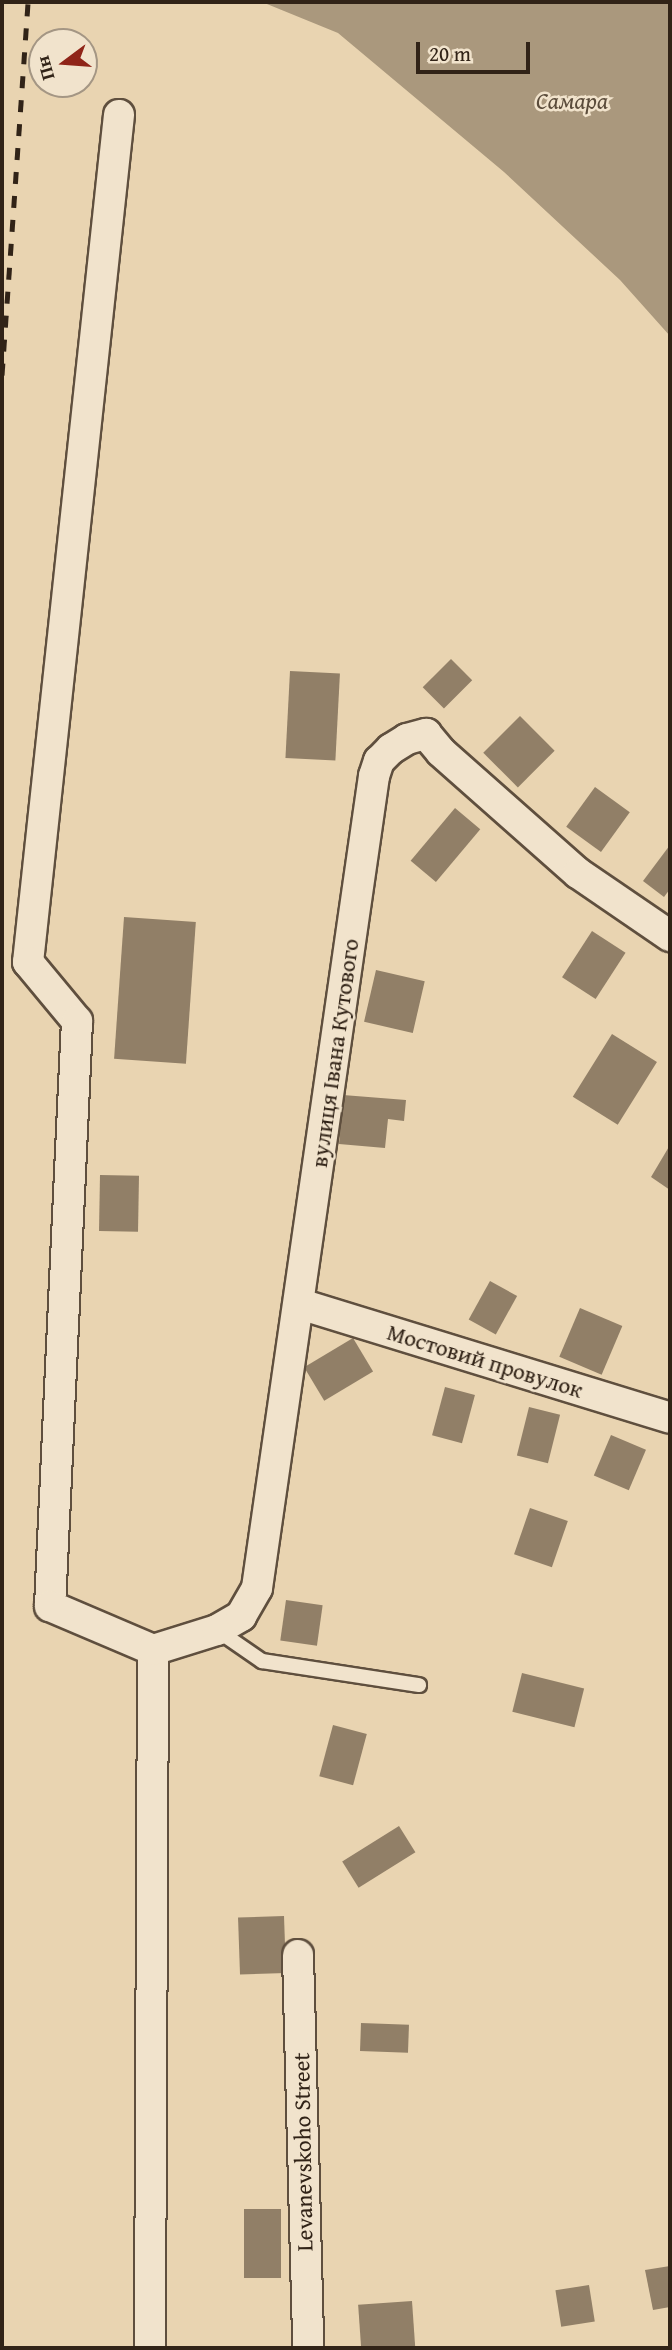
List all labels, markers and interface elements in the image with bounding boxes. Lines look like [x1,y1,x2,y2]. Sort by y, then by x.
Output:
north arrow [28,28,98,98]
scale bar [420,28,534,72]
text: 20 m [429,38,471,69]
text: Пн [28,53,62,84]
water label: Самара [536,87,608,115]
street label: вулиця Івана Кутового [305,937,365,1169]
street label: Мостовий провулок [384,1318,586,1404]
street label: Levanevskoho Street [287,2052,319,2252]

